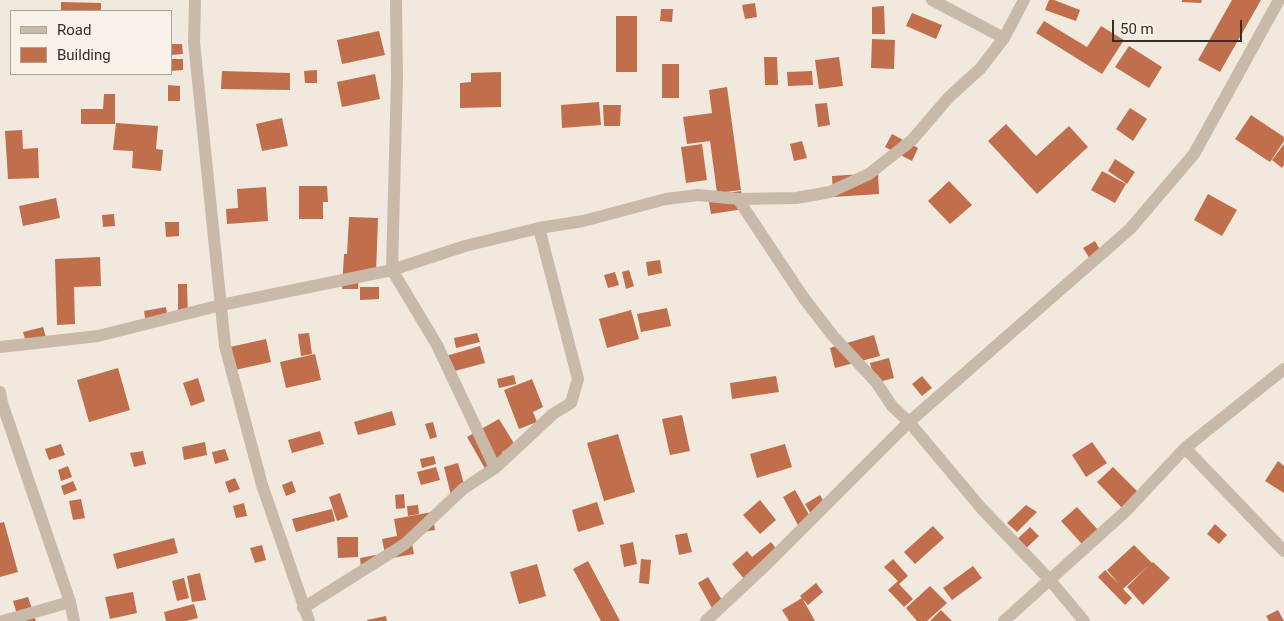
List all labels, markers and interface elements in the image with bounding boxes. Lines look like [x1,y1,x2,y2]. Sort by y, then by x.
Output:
legend [10,10,172,75]
scale bar [1114,10,1244,42]
text: 50 m [1120,20,1154,38]
text: Road [57,21,91,39]
text: Building [57,46,111,64]

